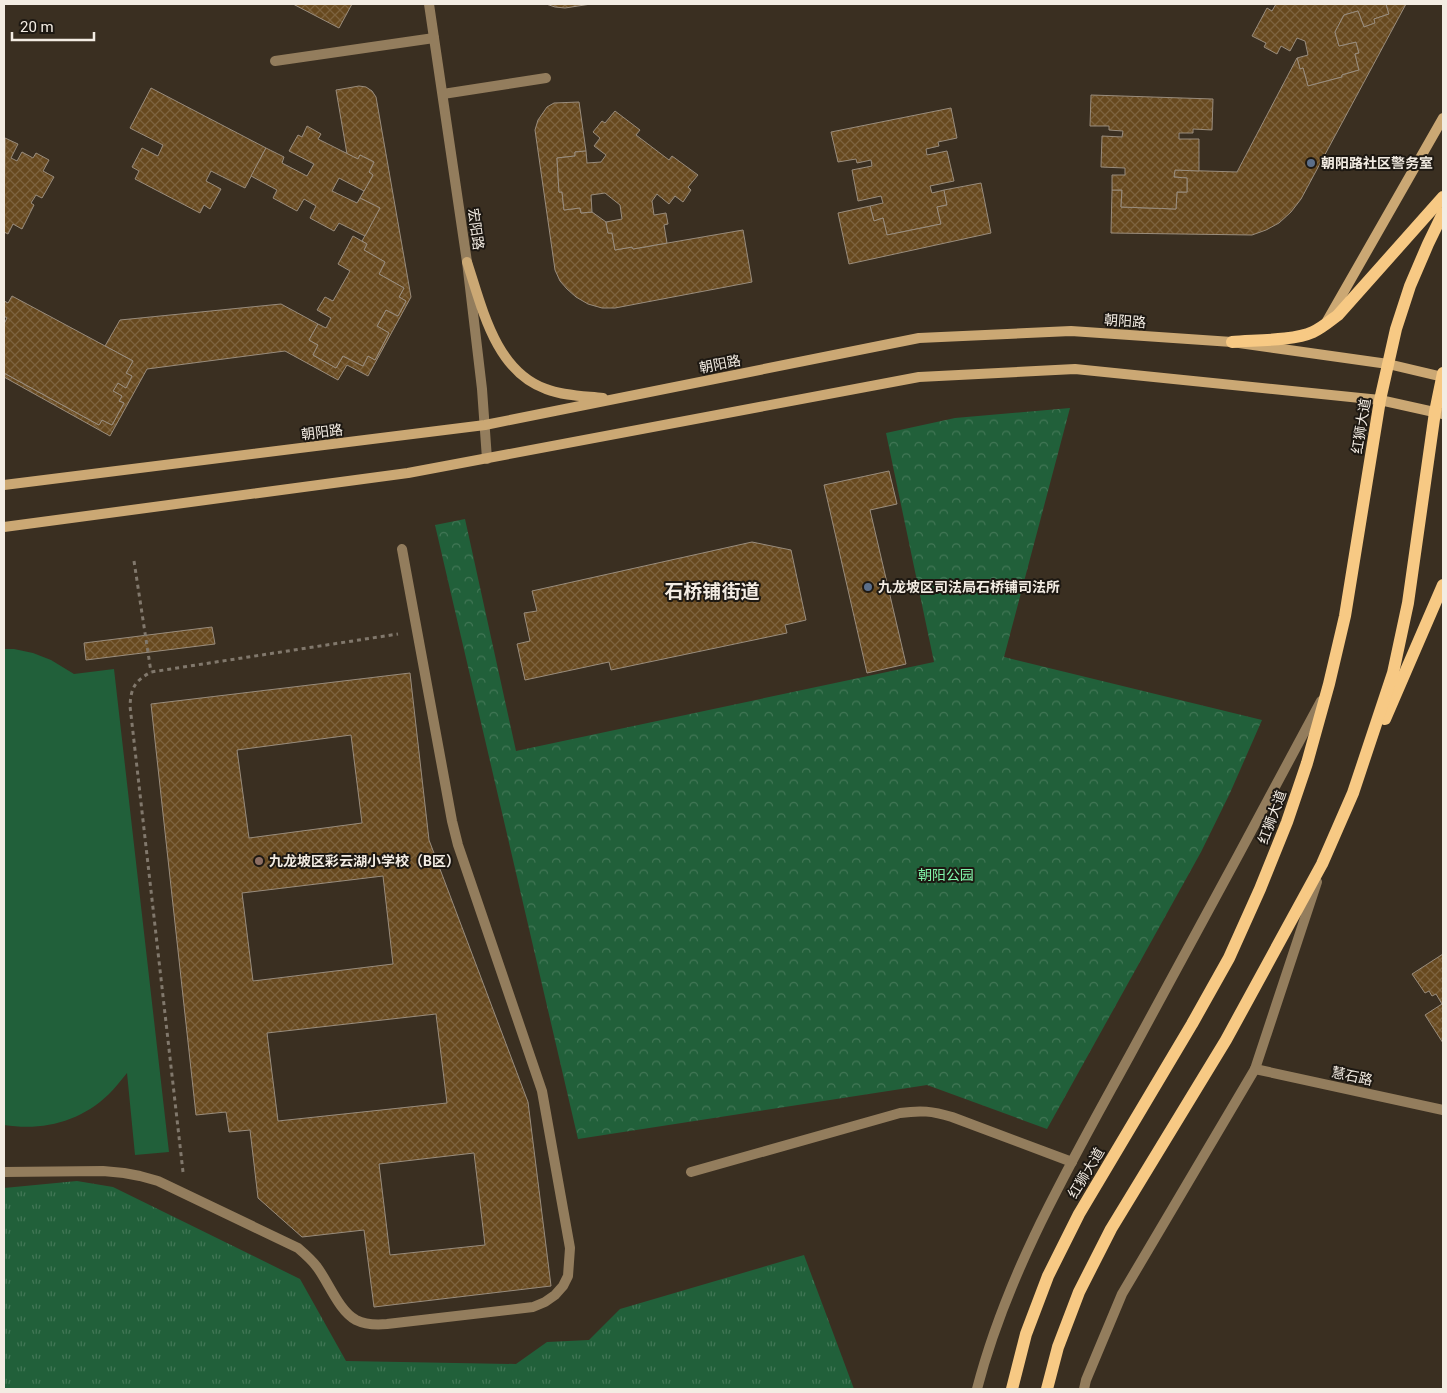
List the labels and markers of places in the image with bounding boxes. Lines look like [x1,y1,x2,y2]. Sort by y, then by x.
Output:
place label: 朝阳路社区警务室 [1321,155,1433,171]
marker: 朝阳路社区警务室 [1305,157,1317,169]
place label: 九龙坡区司法局石桥铺司法所 [878,579,1060,595]
marker: 九龙坡区司法局石桥铺司法所 [862,581,874,593]
place label: 九龙坡区彩云湖小学校（B区） [269,853,460,869]
marker: 九龙坡区彩云湖小学校（B区） [253,855,265,867]

